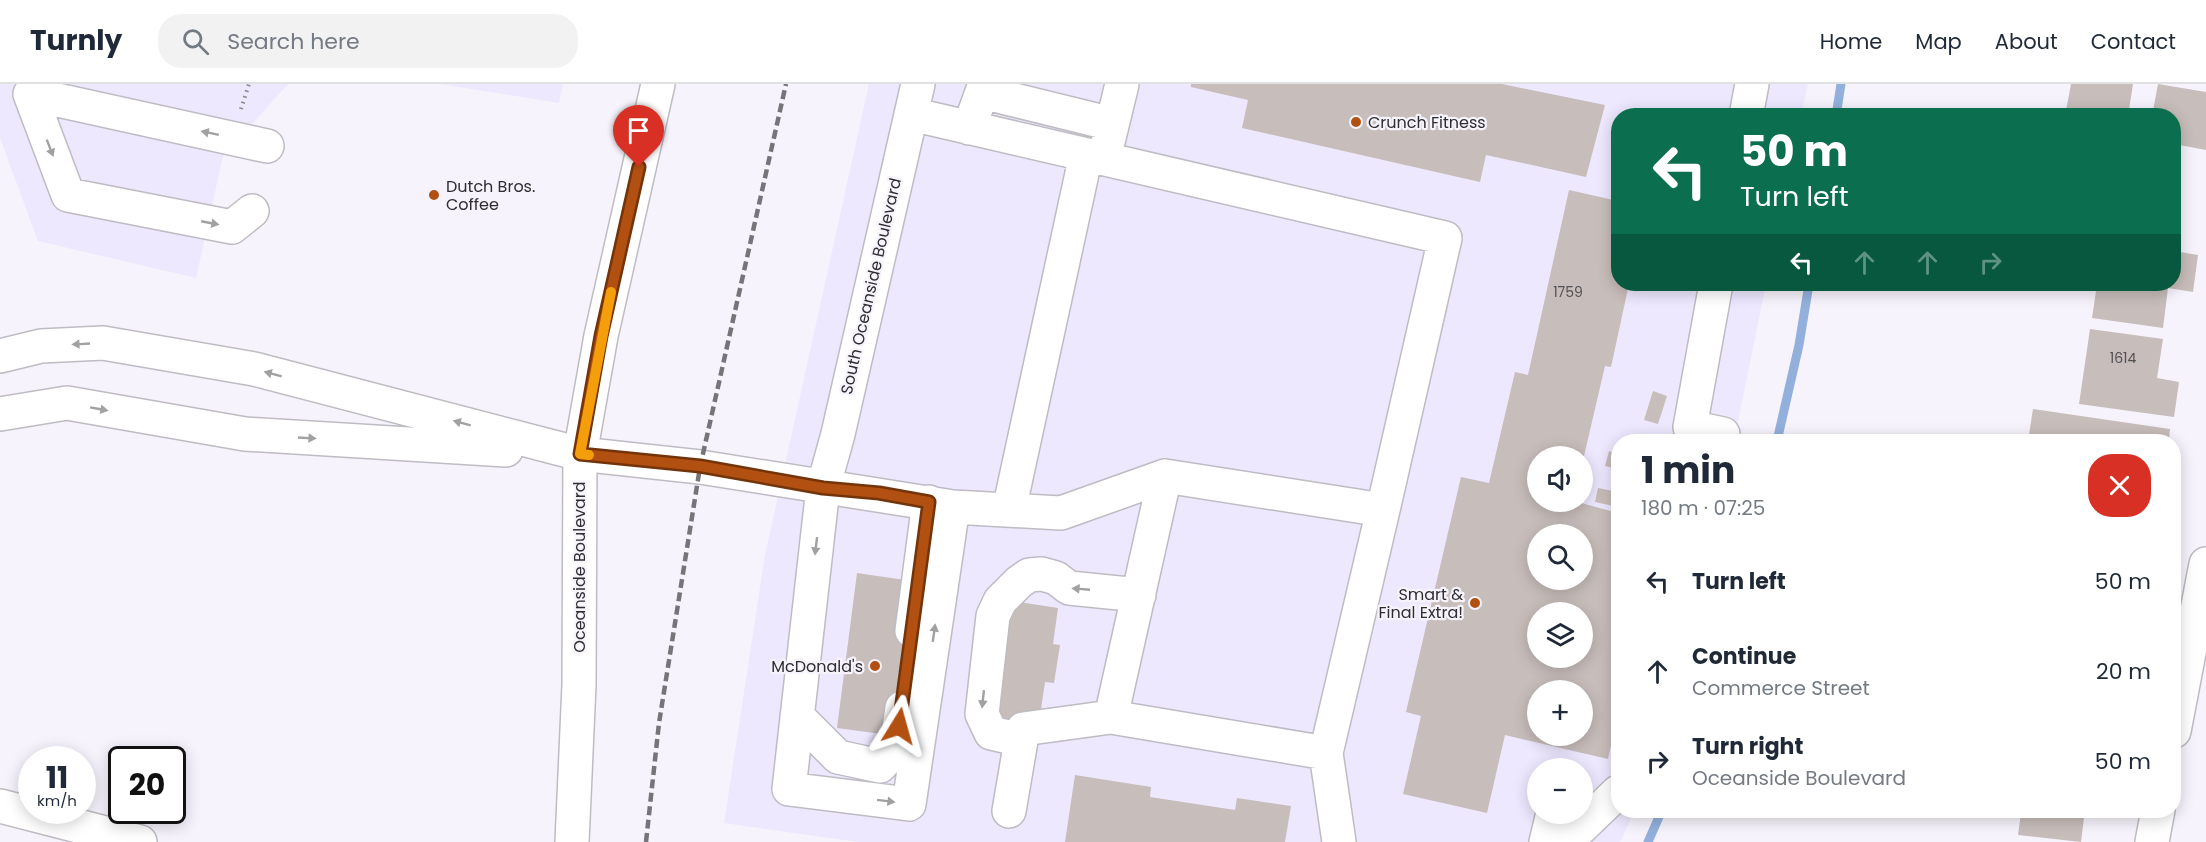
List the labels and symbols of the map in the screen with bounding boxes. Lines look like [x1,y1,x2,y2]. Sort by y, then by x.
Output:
pin [613,105,664,167]
place label: Crunch Fitness [1368,111,1486,134]
marker: Crunch Fitness [1349,115,1363,129]
one-way arrow [200,128,219,137]
one-way arrow [46,140,56,158]
place label: Dutch Bros. Coffee [446,175,535,216]
street label: South Oceanside Boulevard [835,176,907,396]
marker: Dutch Bros. Coffee [427,188,441,202]
one-way arrow [201,219,220,228]
house number: 1759 [1553,282,1583,302]
one-way arrow [72,339,91,348]
house number: 1614 [2110,348,2137,368]
one-way arrow [264,369,282,379]
one-way arrow [90,405,109,414]
one-way arrow [453,418,471,428]
one-way arrow [298,433,317,443]
street label: Oceanside Boulevard [568,481,591,653]
one-way arrow [811,537,821,556]
place label: Smart & Final Extra! [1378,583,1463,624]
one-way arrow [1071,584,1090,594]
marker: Smart & Final Extra! [1468,596,1482,610]
one-way arrow [930,624,939,643]
place label: McDonald's [771,655,863,678]
marker: McDonald's [868,659,882,673]
one-way arrow [978,689,988,708]
position arrow [867,694,931,758]
speed limit sign: 20 [108,746,186,824]
one-way arrow [877,796,896,806]

